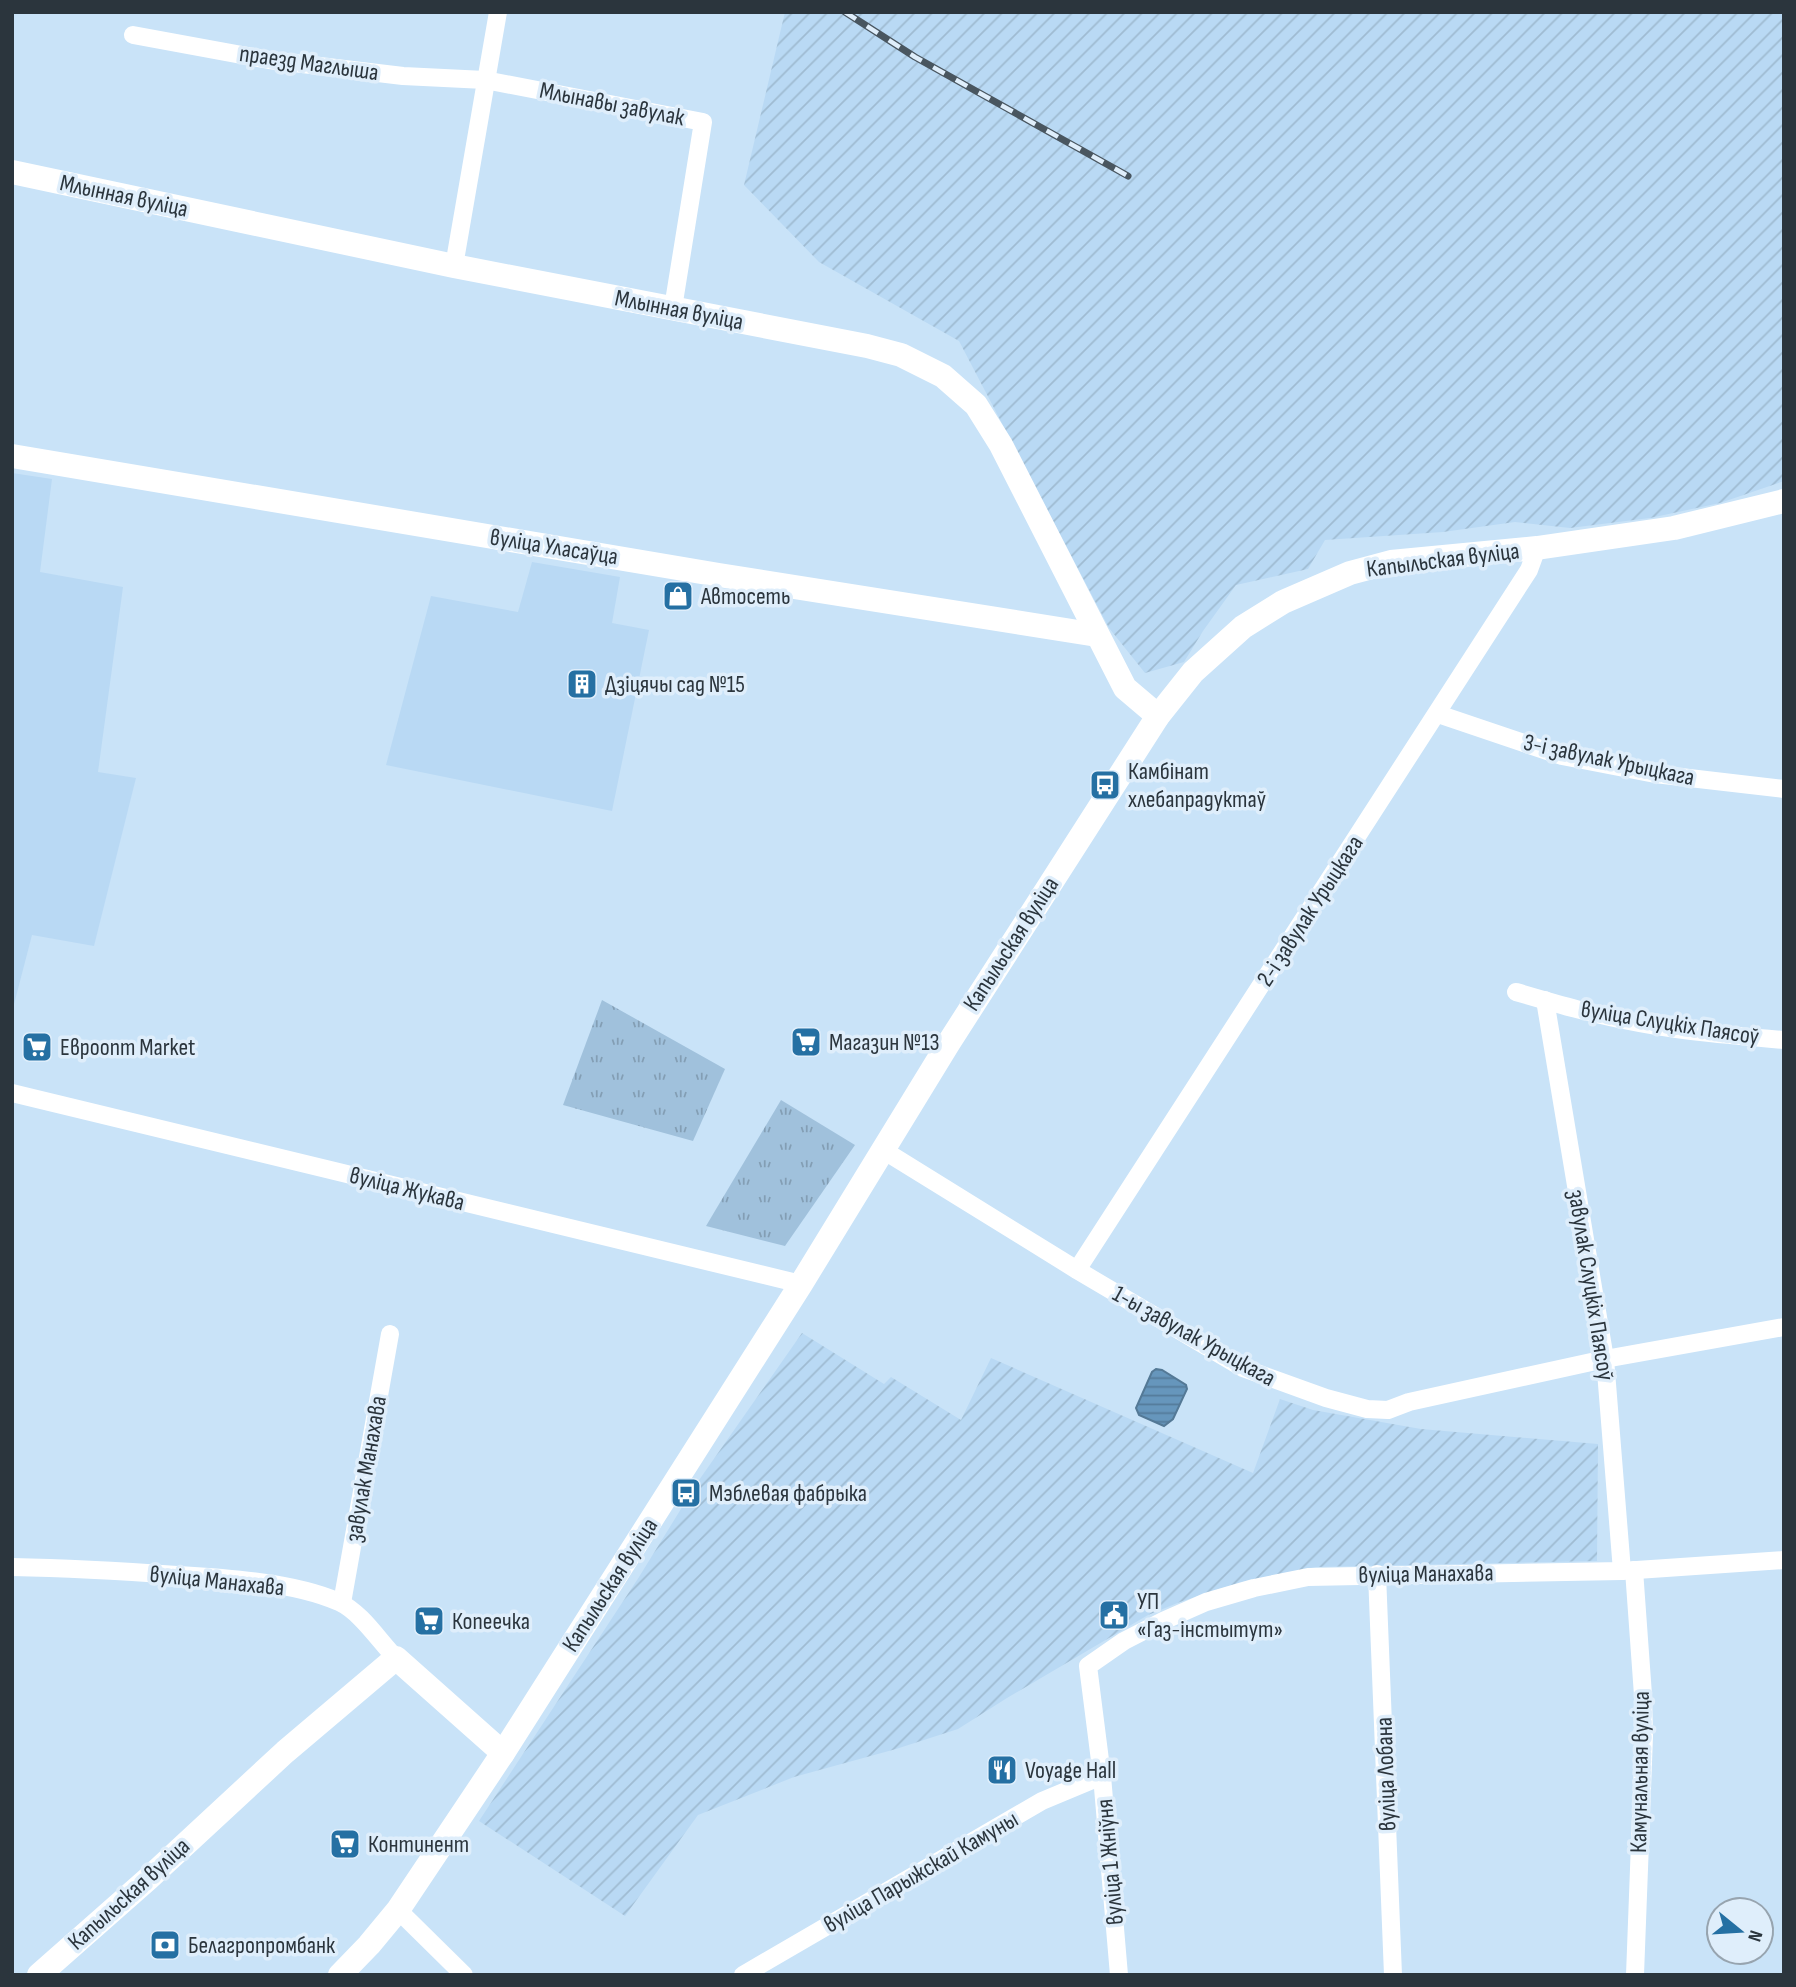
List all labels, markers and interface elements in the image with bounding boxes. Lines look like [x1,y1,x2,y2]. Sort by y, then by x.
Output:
street label: праезд Маглыша [238,39,380,87]
street label: Млынавы завулак [537,76,688,132]
street label: Млынная вуліца [57,168,191,224]
street label: Млынная вуліца [612,283,746,337]
street label: вуліца Уласаўца [488,523,620,571]
street label: Капыльская вуліца [1365,536,1521,584]
shop icon: Автосеть [661,579,695,613]
place label: Автосеть [700,582,791,611]
building icon: Дзіцячы сад №15 [565,667,599,701]
place label: Дзіцячы сад №15 [605,670,745,699]
street label: 3-і завулак Урыцкага [1521,728,1697,792]
place label: Камбінат хлебапрадуктаў [1128,757,1266,814]
bus stop icon: Камбінат хлебапрадуктаў [1088,768,1122,802]
street label: 2-і завулак Урыцкага [1250,830,1370,992]
street label: Капыльская вуліца [957,872,1065,1016]
street label: вуліца Слуцкіх Паясоў [1579,995,1761,1051]
supermarket icon: Магазин №13 [789,1025,823,1059]
place label: Магазин №13 [829,1028,940,1057]
supermarket icon: Евроопт Market [20,1030,54,1064]
place label: Евроопт Market [60,1033,195,1062]
street label: вуліца Жукава [347,1161,467,1217]
street label: завулак Слуцкіх Паясоў [1562,1188,1620,1382]
street label: 1-ы завулак Урыцкага [1107,1279,1281,1393]
street label: завулак Манахава [339,1394,393,1544]
bus stop icon: Мэблевая фабрыка [669,1476,703,1510]
place label: Мэблевая фабрыка [709,1479,867,1508]
street label: Капыльская вуліца [556,1513,664,1657]
street label: вуліца Манахава [1358,1558,1494,1590]
street label: вуліца Манахава [148,1560,286,1602]
place label: УП «Газ-інстытут» [1137,1587,1283,1644]
public building icon: УП «Газ-інстытут» [1097,1598,1131,1632]
supermarket icon: Копеечка [412,1604,446,1638]
place label: Копеечка [452,1607,530,1636]
street label: Камунальная вуліца [1624,1691,1656,1853]
street label: вуліца Лобана [1370,1716,1402,1832]
restaurant icon: Voyage Hall [985,1753,1019,1787]
place label: Voyage Hall [1025,1756,1116,1785]
street label: вуліца 1 Жніўня [1090,1798,1130,1926]
street label: вуліца Парыжскай Камуны [819,1805,1023,1939]
supermarket icon: Континент [328,1827,362,1861]
place label: Континент [368,1830,469,1859]
street label: Капыльская вуліца [62,1832,196,1956]
north arrow [1705,1896,1775,1966]
text: N [1742,1927,1767,1944]
bank icon: Белагропромбанк [148,1928,182,1962]
place label: Белагропромбанк [188,1931,336,1960]

